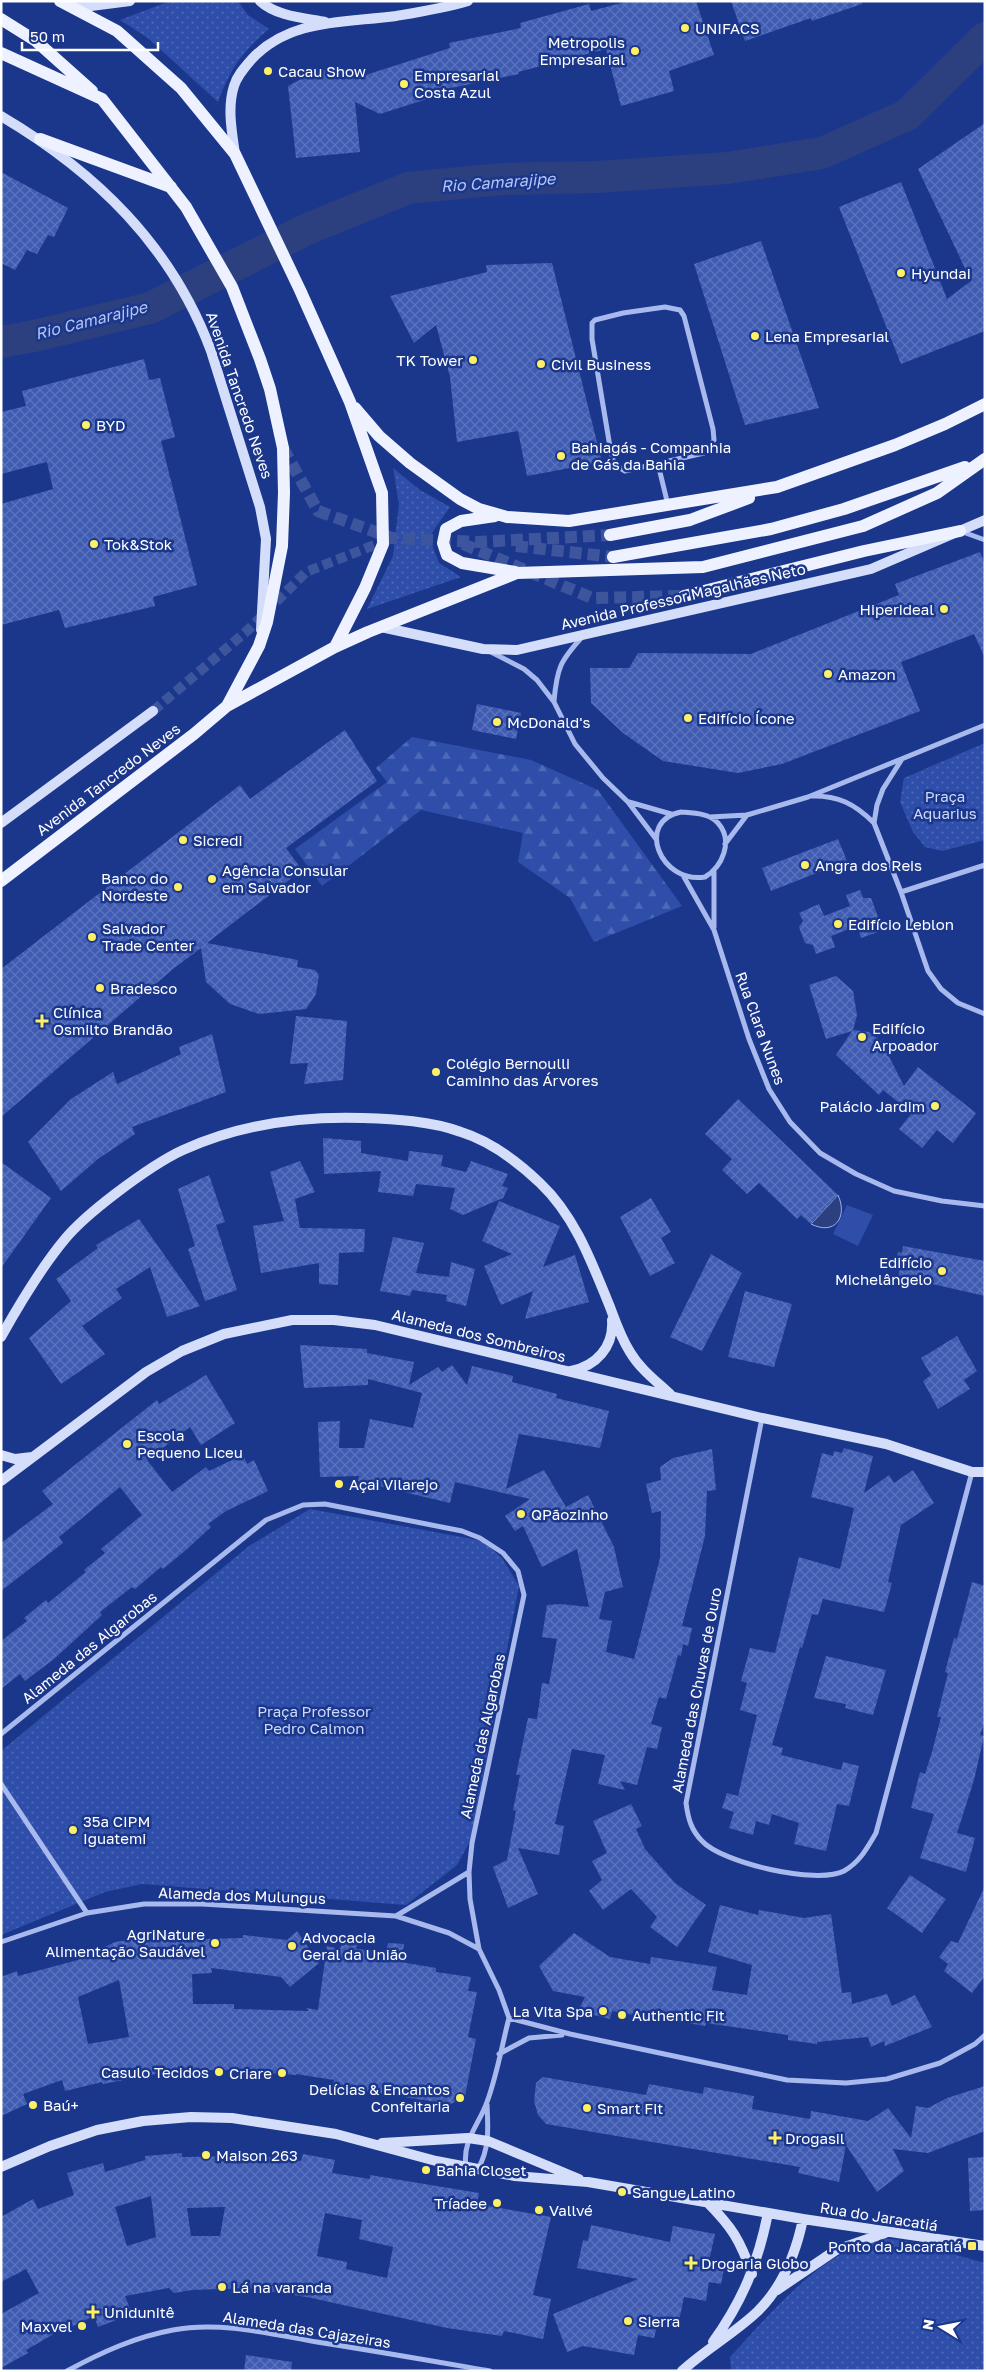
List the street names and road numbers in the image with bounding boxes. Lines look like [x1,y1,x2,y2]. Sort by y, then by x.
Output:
street label: Avenida Tancredo Neves [203,309,277,481]
street label: Avenida Professor Magalhães Neto [559,559,807,633]
street label: Avenida Tancredo Neves [33,719,183,839]
street label: Rua Clara Nunes [732,969,790,1087]
street label: Alameda dos Sombreiros [390,1305,568,1365]
street label: Alameda das Chuvas de Ouro [667,1586,725,1794]
street label: Alameda das Algarobas [18,1587,160,1707]
street label: Alameda das Algarobas [456,1652,508,1820]
street label: Alameda dos Mulungus [158,1883,326,1907]
street label: Rua do Jaracatiá [819,2198,939,2234]
street label: Alameda das Cajazeiras [222,2307,392,2351]

